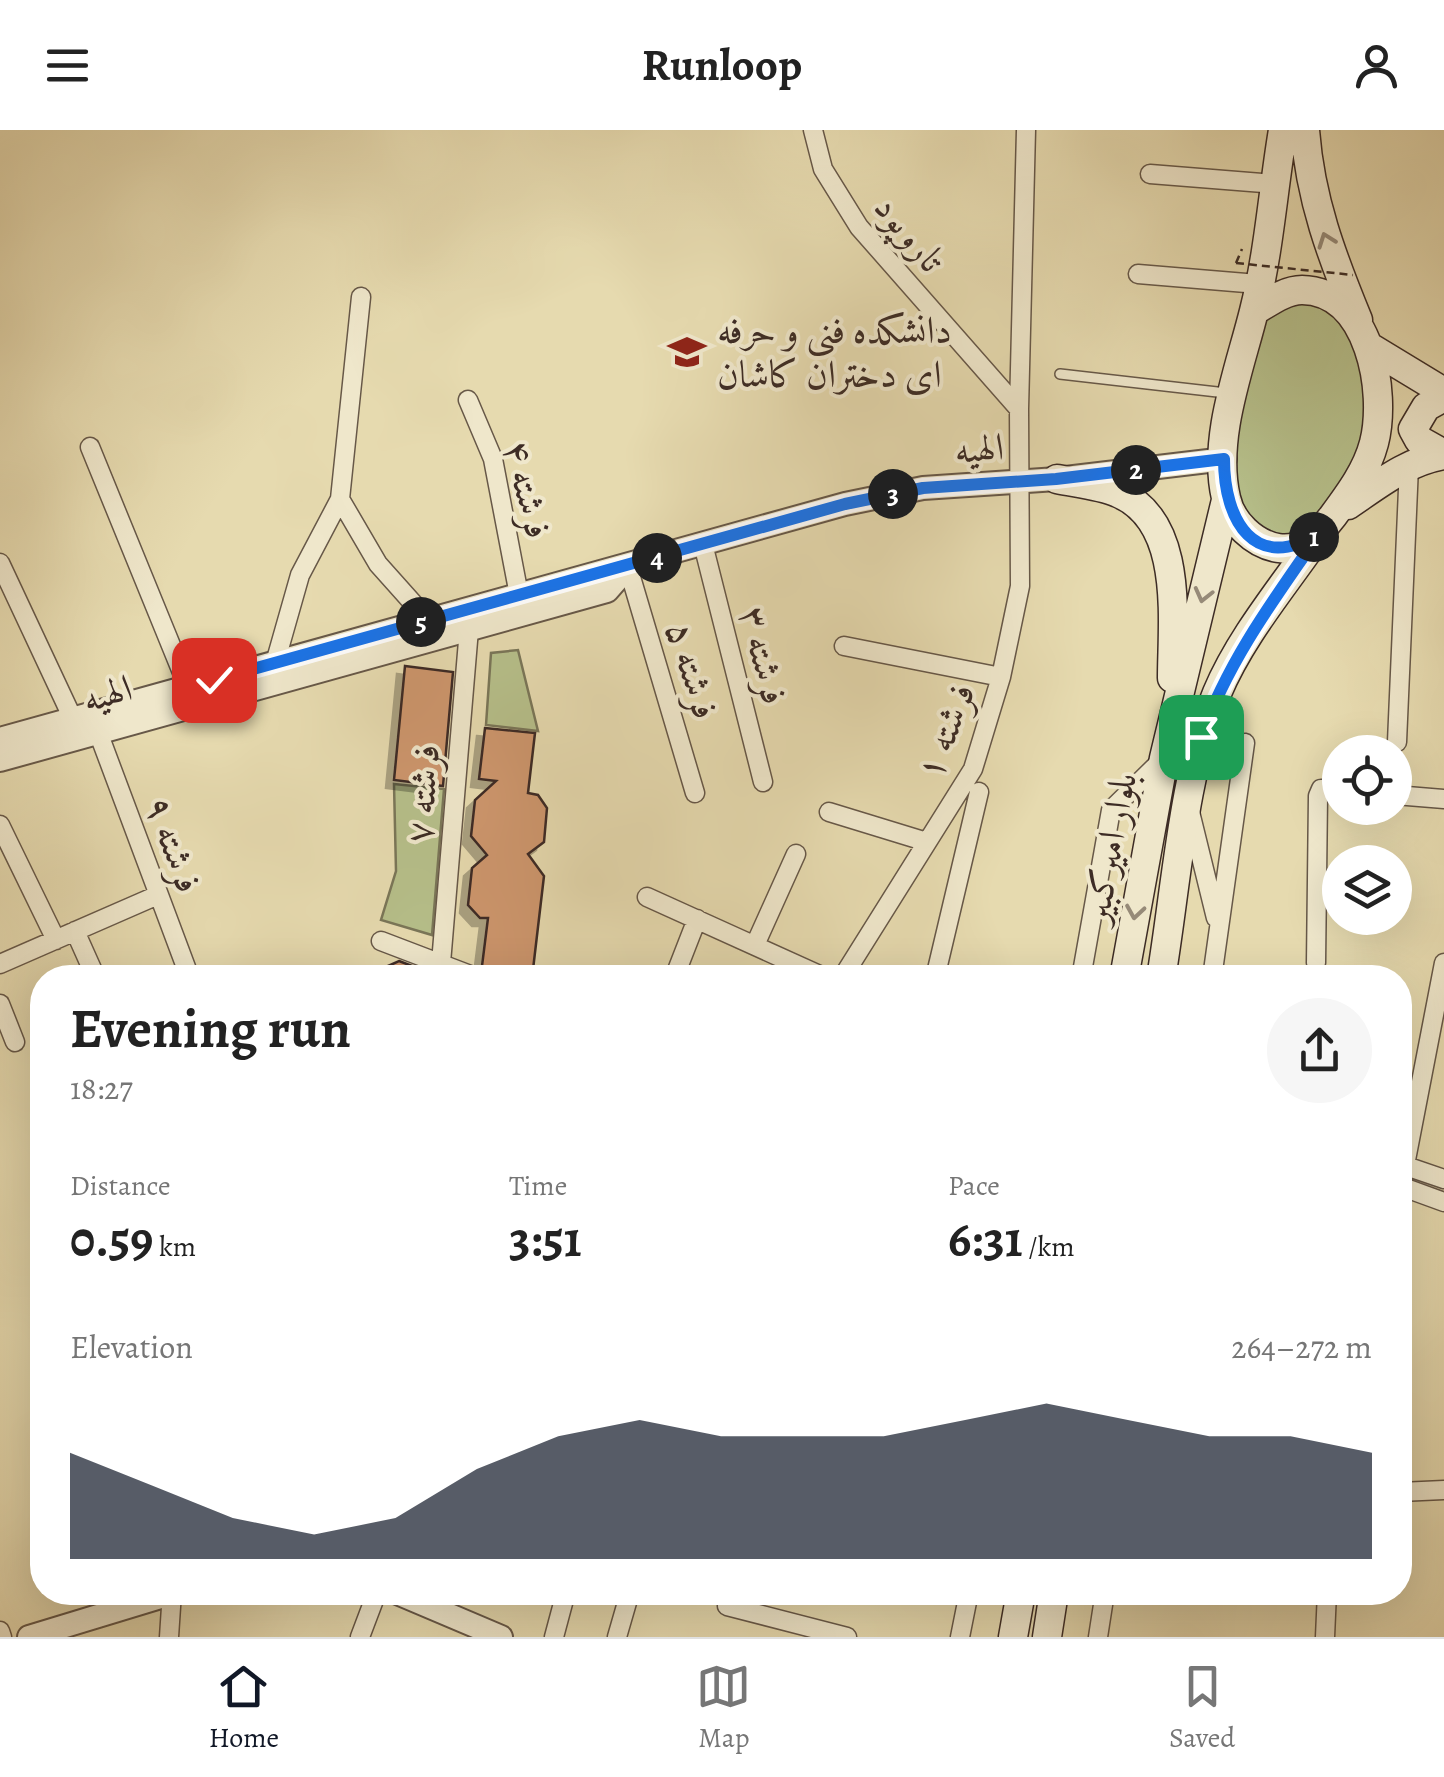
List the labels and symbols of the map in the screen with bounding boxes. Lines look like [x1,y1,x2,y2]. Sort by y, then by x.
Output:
street label: تاروپود [862,183,958,284]
one-way arrow [1318,233,1338,250]
place label: دانشکده فنی و حرفه ای دختران کاشان [717,304,952,400]
school or university icon: دانشکده فنی و حرفه ای دختران کاشان [666,331,708,373]
street label: الهیه [952,420,1006,476]
street label: فرشته ۴ [491,435,565,543]
pin: 2 [1111,445,1161,495]
pin: 3 [868,469,918,519]
pin: 1 [1289,512,1339,562]
pin: 4 [632,533,682,583]
one-way arrow [1194,586,1215,603]
pin: 5 [396,597,446,647]
street label: فرشته ۳ [727,601,801,709]
street label: فرشته ۵ [654,615,732,725]
pin [172,638,257,723]
street label: الهیه [76,661,138,725]
street label: فرشته ۱ [902,675,988,787]
pin [1159,695,1244,780]
street label: فرشته ۷ [392,742,452,846]
street label: بلوار امیرکبیر [1068,768,1149,932]
street label: فرشته ۹ [133,788,215,900]
one-way arrow [1125,904,1146,920]

